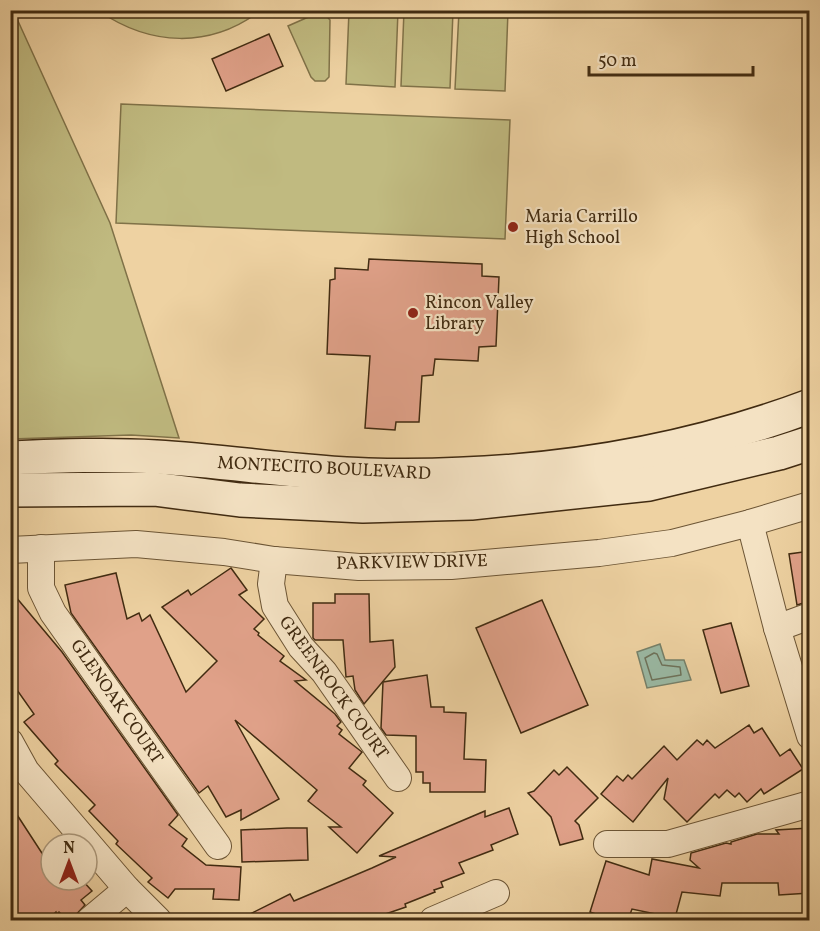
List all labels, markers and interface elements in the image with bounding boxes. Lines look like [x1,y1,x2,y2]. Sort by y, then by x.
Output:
scale bar [589,39,752,77]
text: 50 m [598,49,637,74]
place label: Maria Carrillo High School [525,205,638,251]
marker: Maria Carrillo High School [506,220,520,234]
place label: Rincon Valley Library [425,291,534,337]
marker: Rincon Valley Library [406,306,420,320]
street label: MONTECITO BOULEVARD [216,451,432,487]
street label: PARKVIEW DRIVE [336,549,488,577]
street label: GREENROCK COURT [272,611,394,765]
street label: GLENOAK COURT [64,635,169,770]
north arrow [39,832,99,892]
text: N [63,838,75,860]

